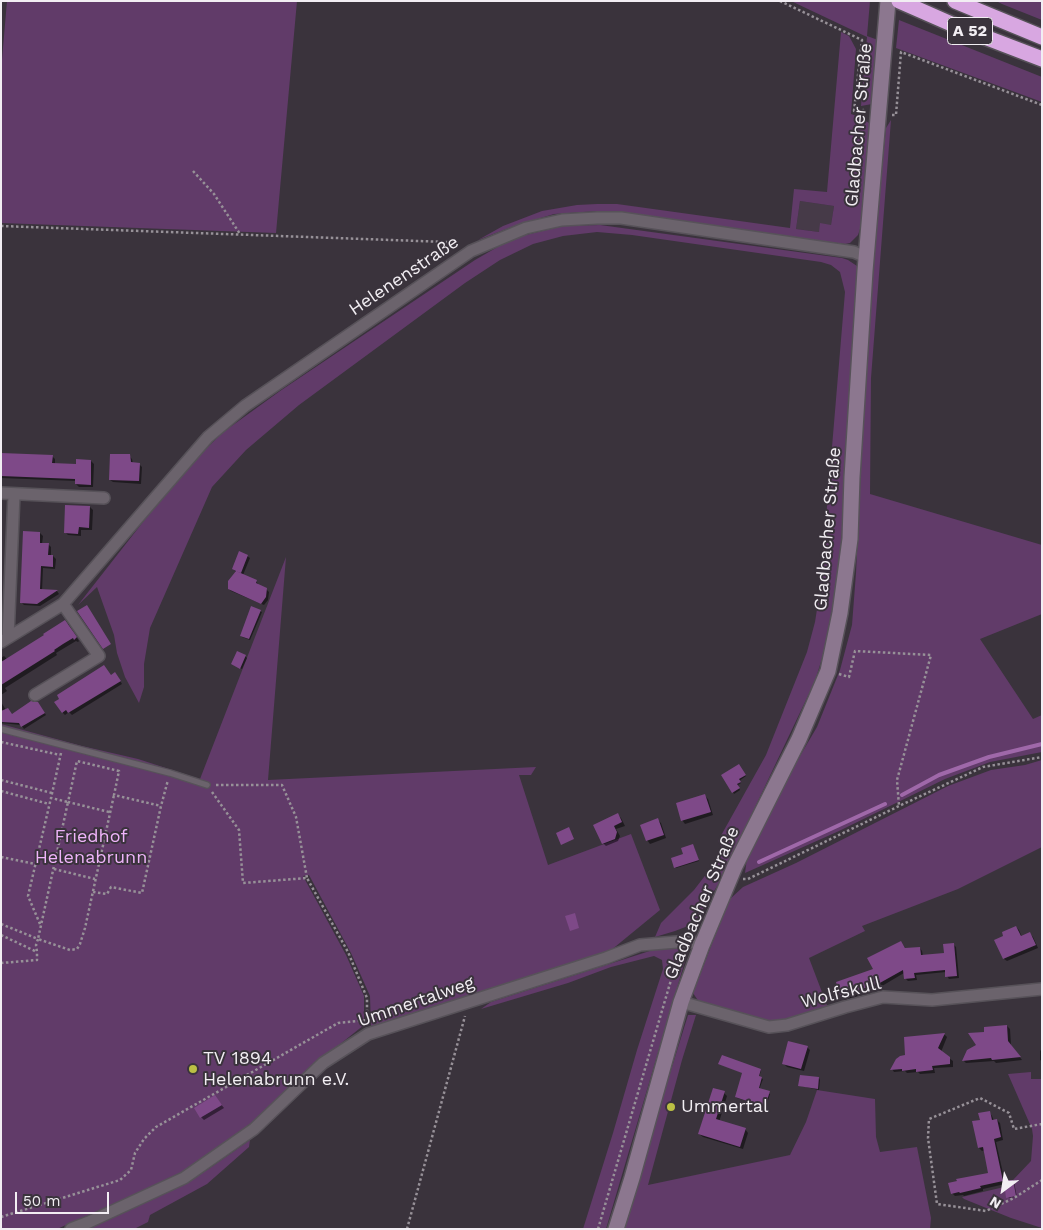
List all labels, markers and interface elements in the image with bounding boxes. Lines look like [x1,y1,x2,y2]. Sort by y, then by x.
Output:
road number: A 52 [948,18,992,44]
street label: Gladbacher Straße [841,42,877,208]
street label: Helenenstraße [345,231,463,321]
street label: Gladbacher Straße [810,446,846,612]
street label: Gladbacher Straße [660,823,744,983]
park label: Friedhof Helenabrunn [35,826,147,869]
street label: Ummertalweg [355,972,477,1032]
street label: Wolfskull [799,973,883,1013]
place label: TV 1894 Helenabrunn e.V. [203,1048,349,1090]
marker: TV 1894 Helenabrunn e.V. [187,1063,199,1075]
place label: Ummertal [681,1096,768,1118]
marker: Ummertal [665,1101,677,1113]
north arrow [978,1165,1028,1215]
scale bar [18,1182,111,1214]
text: 50 m [23,1192,60,1210]
text: N [987,1193,1004,1212]

